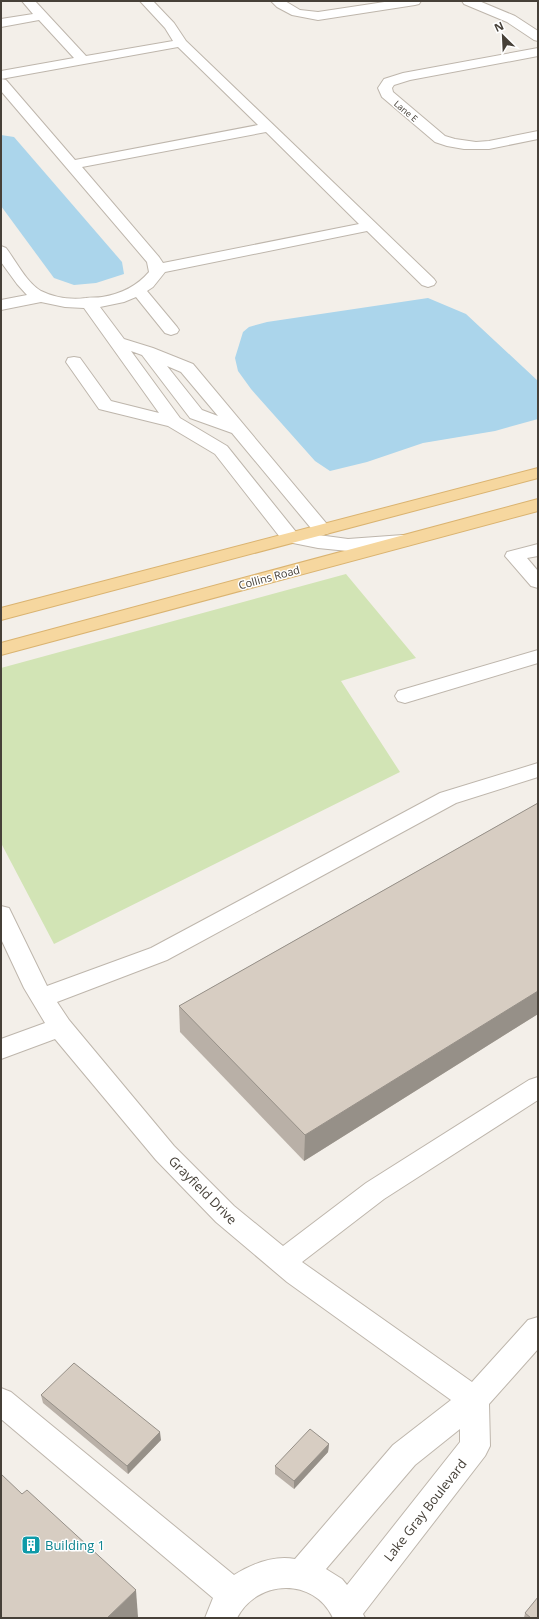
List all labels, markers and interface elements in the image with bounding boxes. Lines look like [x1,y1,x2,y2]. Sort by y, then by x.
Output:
north arrow [483,16,523,56]
text: N [492,18,506,35]
street label: Lane E [391,97,421,125]
street label: Collins Road [237,562,301,592]
street label: Grayfield Drive [165,1152,241,1228]
street label: Lake Gray Boulevard [379,1455,471,1565]
building icon: Building 1 [20,1534,42,1556]
place label: Building 1 [45,1536,105,1554]

